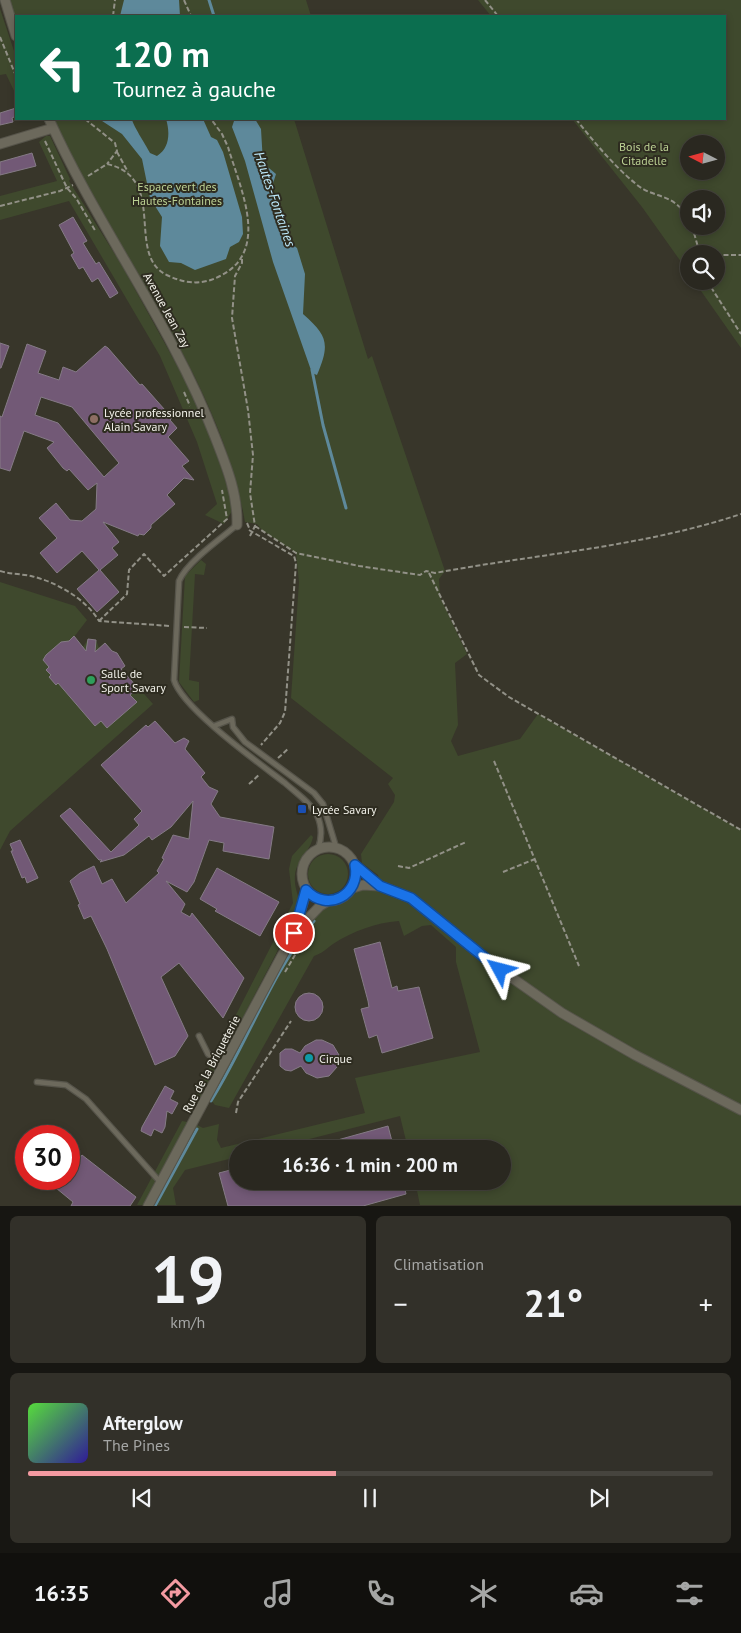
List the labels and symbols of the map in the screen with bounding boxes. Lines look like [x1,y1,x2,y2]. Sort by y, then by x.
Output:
north arrow [680,135,725,180]
park label: Bois de la Citadelle [619,139,669,168]
water label: Hautes-Fontaines [250,149,300,249]
park label: Espace vert des Hautes-Fontaines [132,179,222,208]
street label: Avenue Jean Zay [140,270,194,351]
place label: Lycée professionnel Alain Savary [104,405,205,434]
marker: Lycée professionnel Alain Savary [88,413,100,425]
place label: Salle de Sport Savary [101,666,166,695]
marker: Salle de Sport Savary [85,674,97,686]
place label: Lycée Savary [312,802,377,817]
marker: Lycée Savary [296,803,308,815]
pin [273,912,315,954]
position arrow [473,943,525,995]
street label: Rue de la Briqueterie [179,1013,243,1115]
place label: Cirque [319,1051,352,1066]
marker: Cirque [303,1052,315,1064]
speed limit sign: 30 [15,1125,80,1190]

